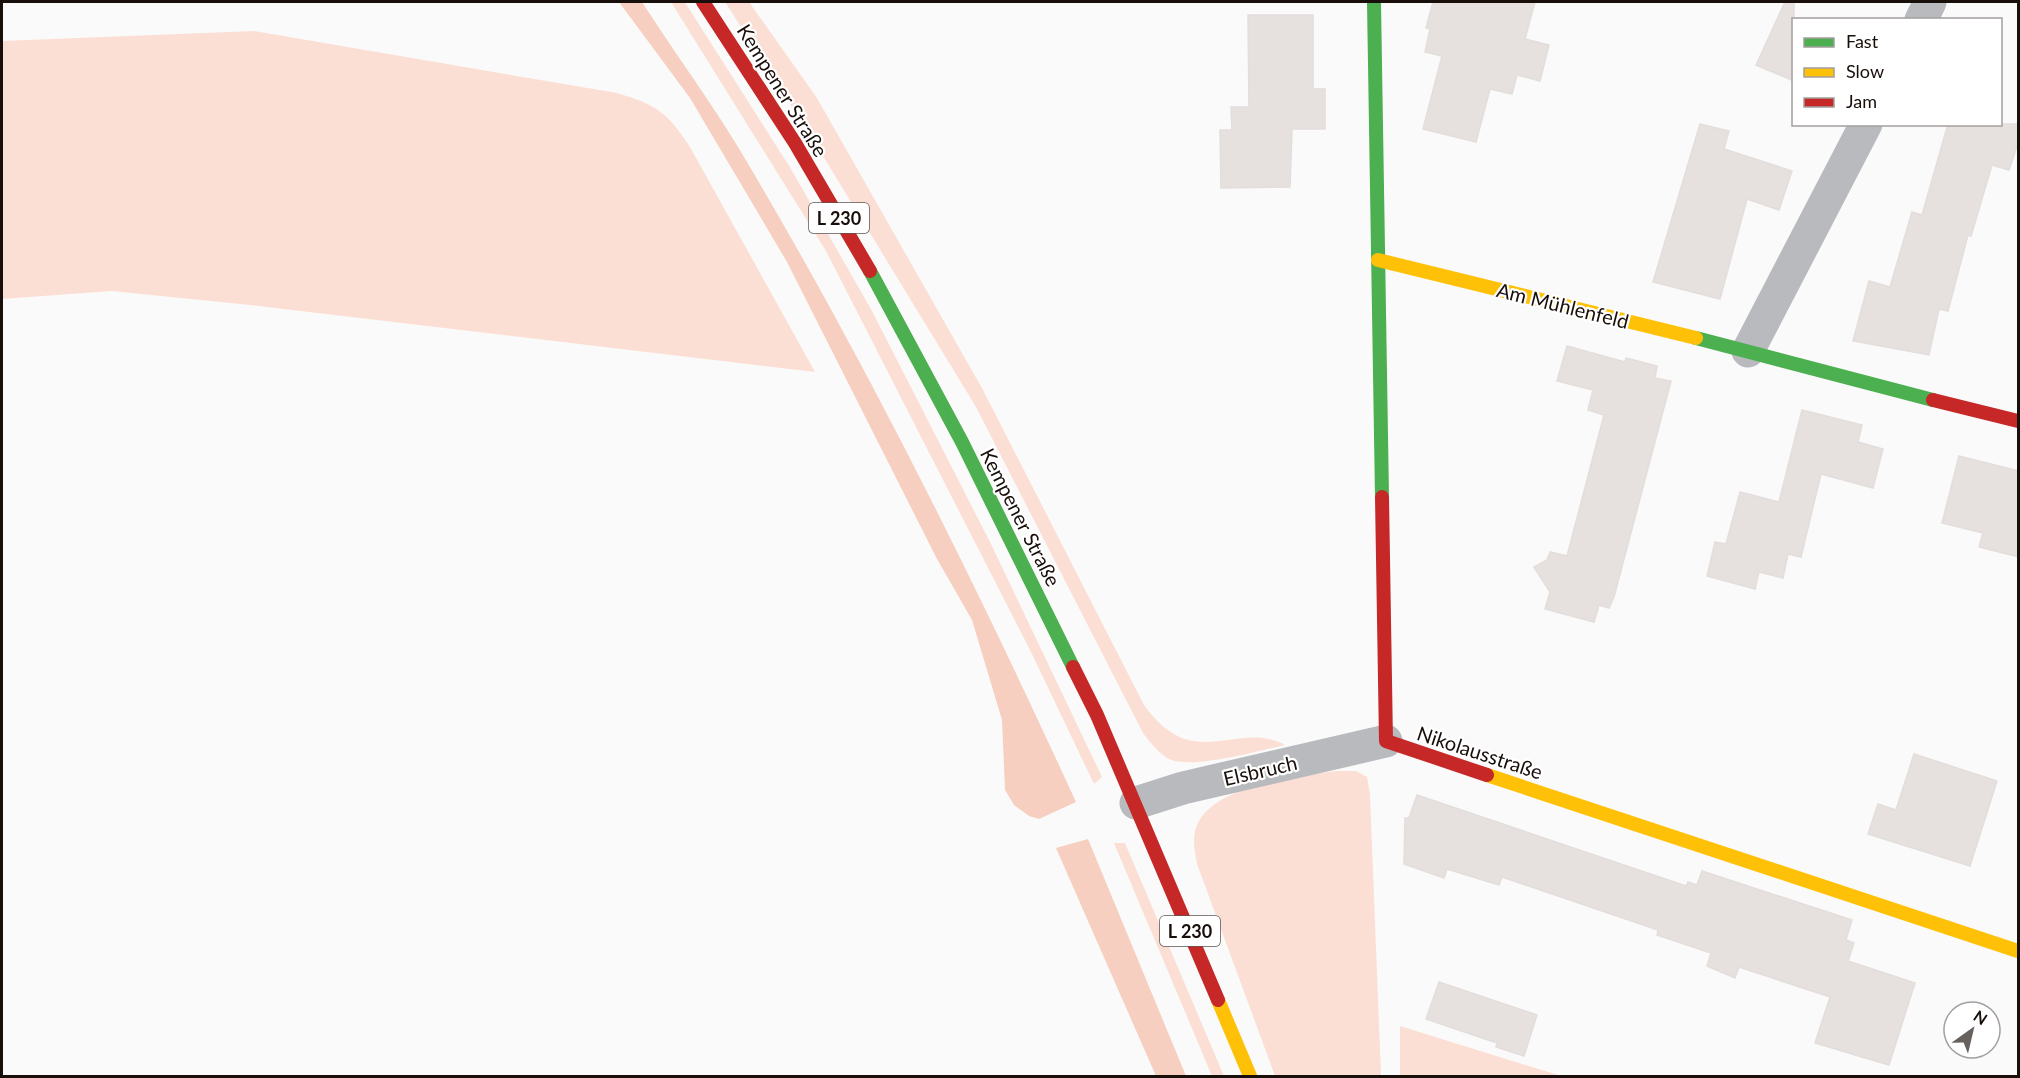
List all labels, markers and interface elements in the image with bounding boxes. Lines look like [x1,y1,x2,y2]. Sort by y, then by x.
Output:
legend [1792,18,2002,126]
street label: Kempener Straße [733,19,833,161]
text: Fast [1846,30,1879,52]
text: Slow [1846,60,1884,82]
text: Jam [1846,90,1877,112]
road number: L 230 [809,203,869,233]
street label: Am Mühlenfeld [1494,277,1632,333]
street label: Kempener Straße [976,444,1066,590]
street label: Nikolausstraße [1414,720,1546,784]
street label: Elsbruch [1221,750,1299,790]
road number: L 230 [1160,916,1220,946]
north arrow [1942,1000,2002,1060]
text: N [1970,1006,1991,1028]

